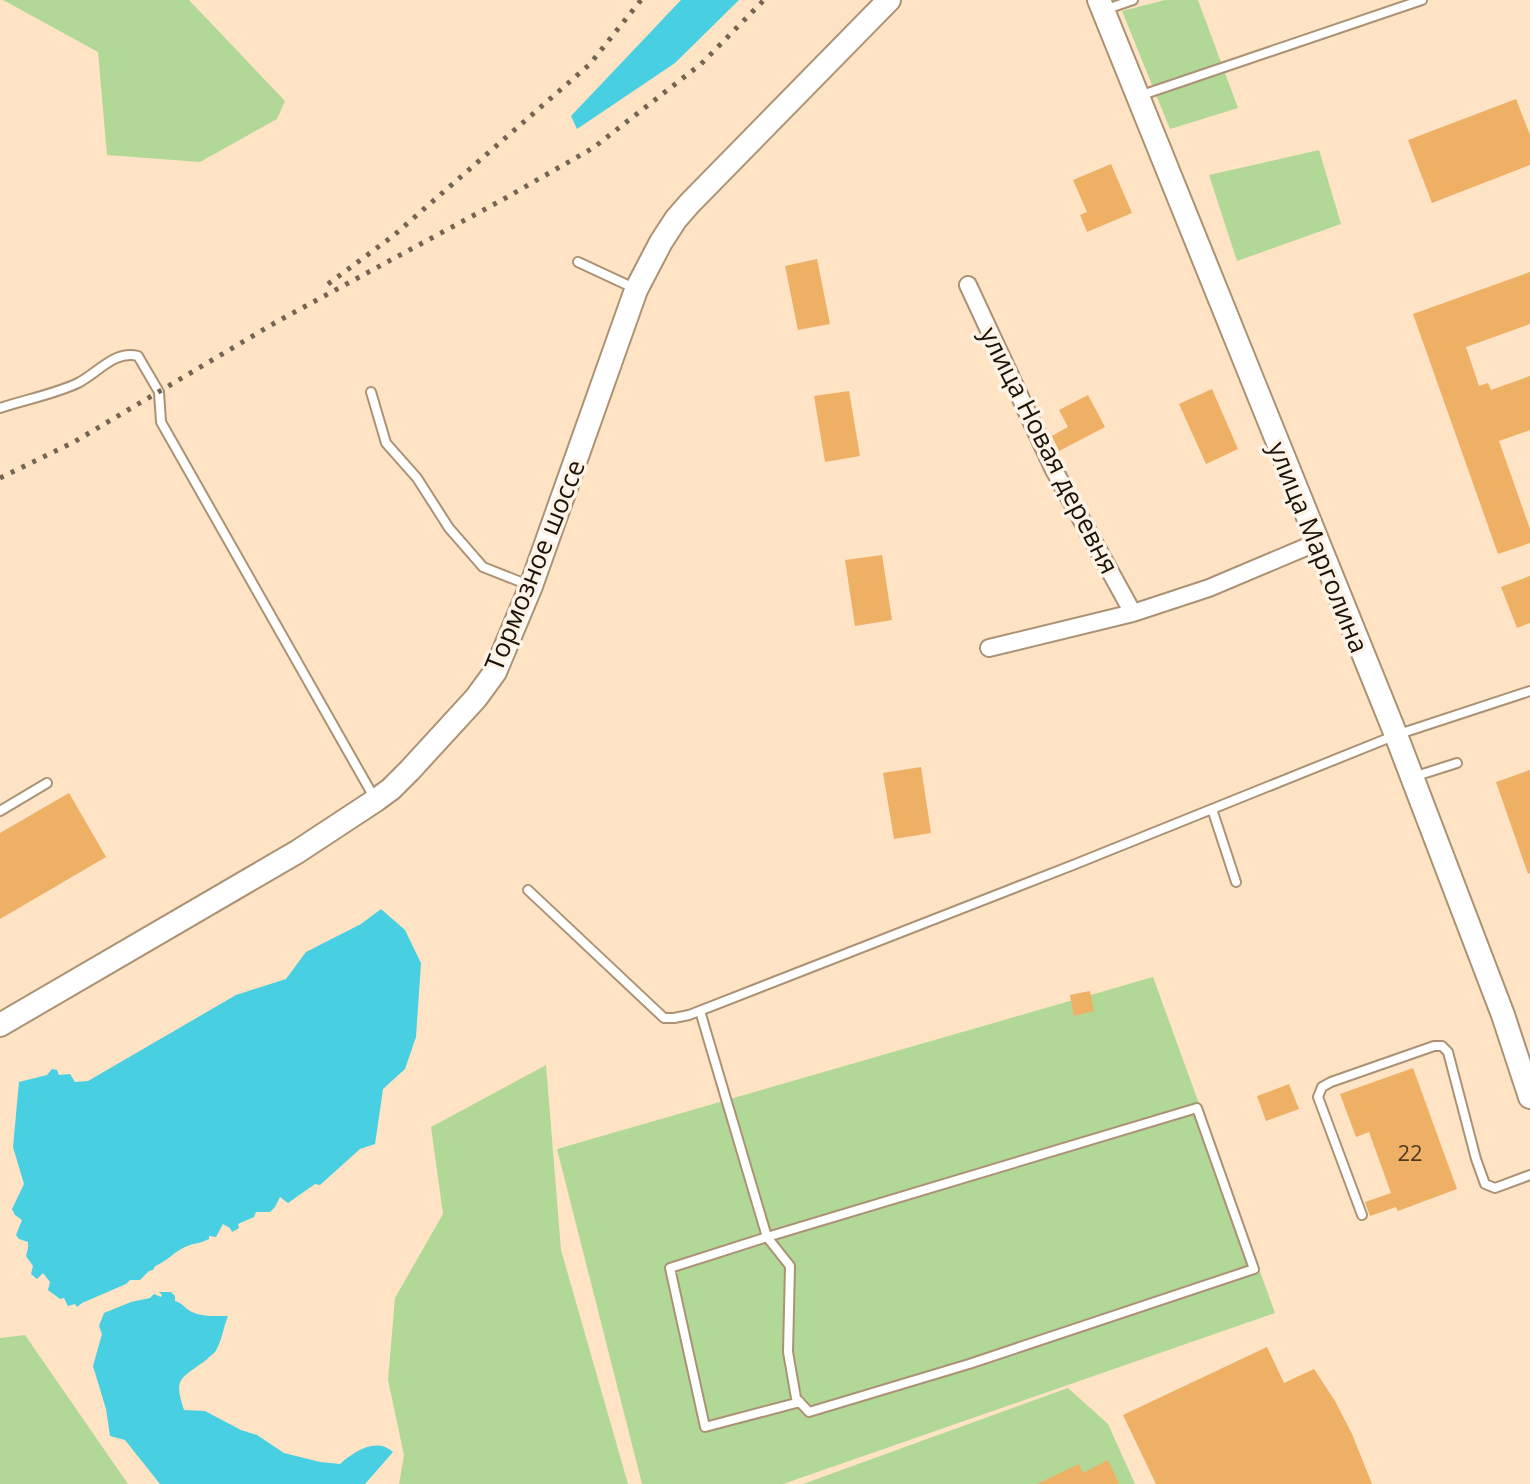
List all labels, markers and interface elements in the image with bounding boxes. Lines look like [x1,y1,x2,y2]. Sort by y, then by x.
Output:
street label: улица Новая деревня [972,320,1128,580]
street label: улица Марголина [1260,436,1378,658]
street label: Тормозное шоссе [475,454,593,676]
house number: 22 [1397,1137,1423,1167]

